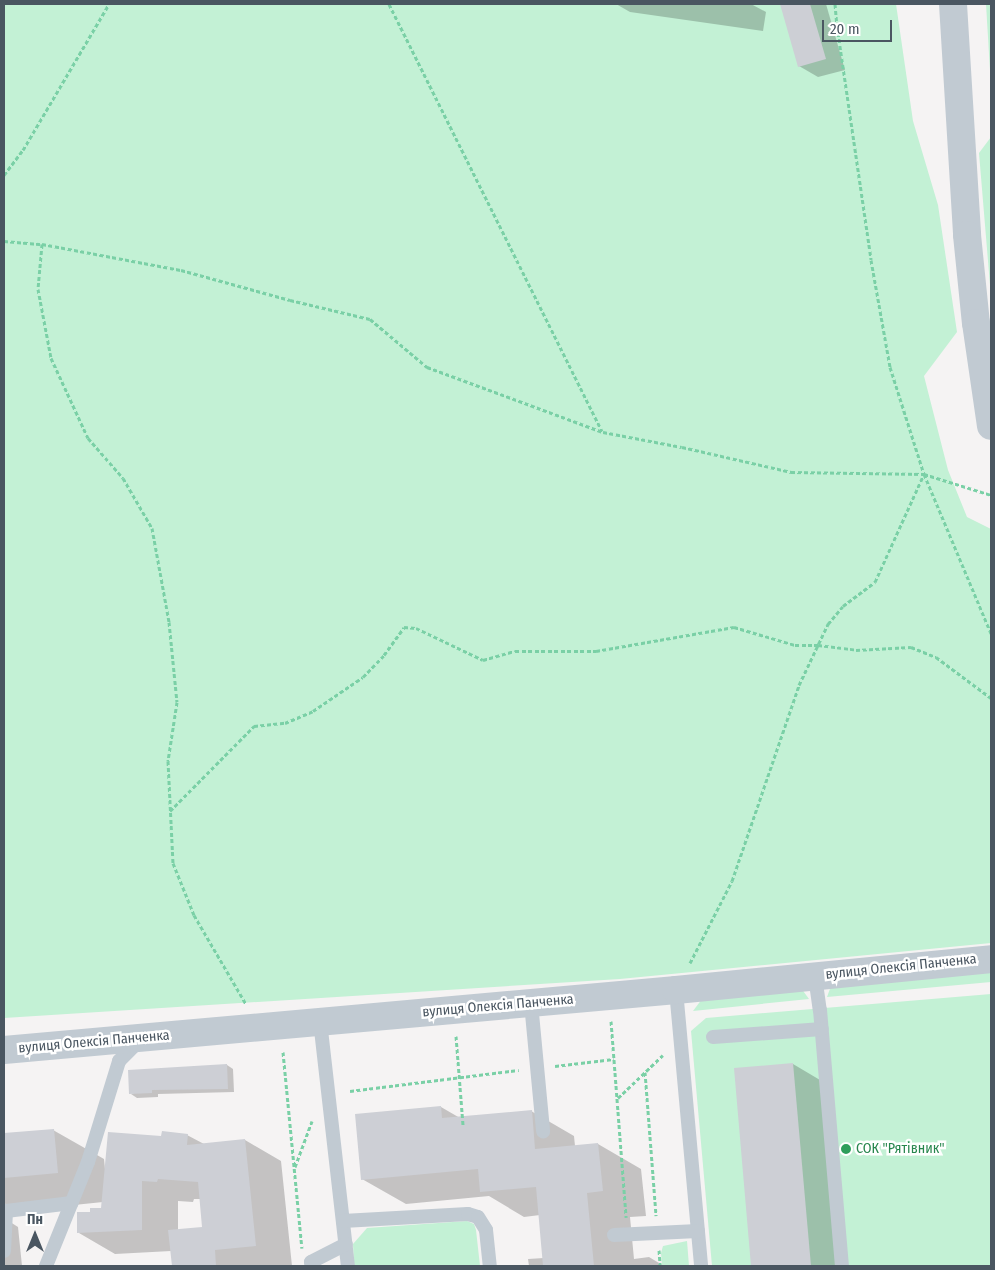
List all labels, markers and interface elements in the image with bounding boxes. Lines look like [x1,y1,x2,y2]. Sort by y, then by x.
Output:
scale bar [825,10,895,42]
text: 20 m [830,20,860,38]
street label: вулиця Олексія Панченка [825,951,977,983]
street label: вулиця Олексія Панченка [422,991,574,1021]
street label: вулиця Олексія Панченка [18,1027,170,1057]
place label: СОК "Рятівник" [856,1141,945,1157]
marker: СОК "Рятівник" [840,1143,852,1155]
north arrow [10,1210,60,1260]
text: Пн [27,1211,43,1228]

